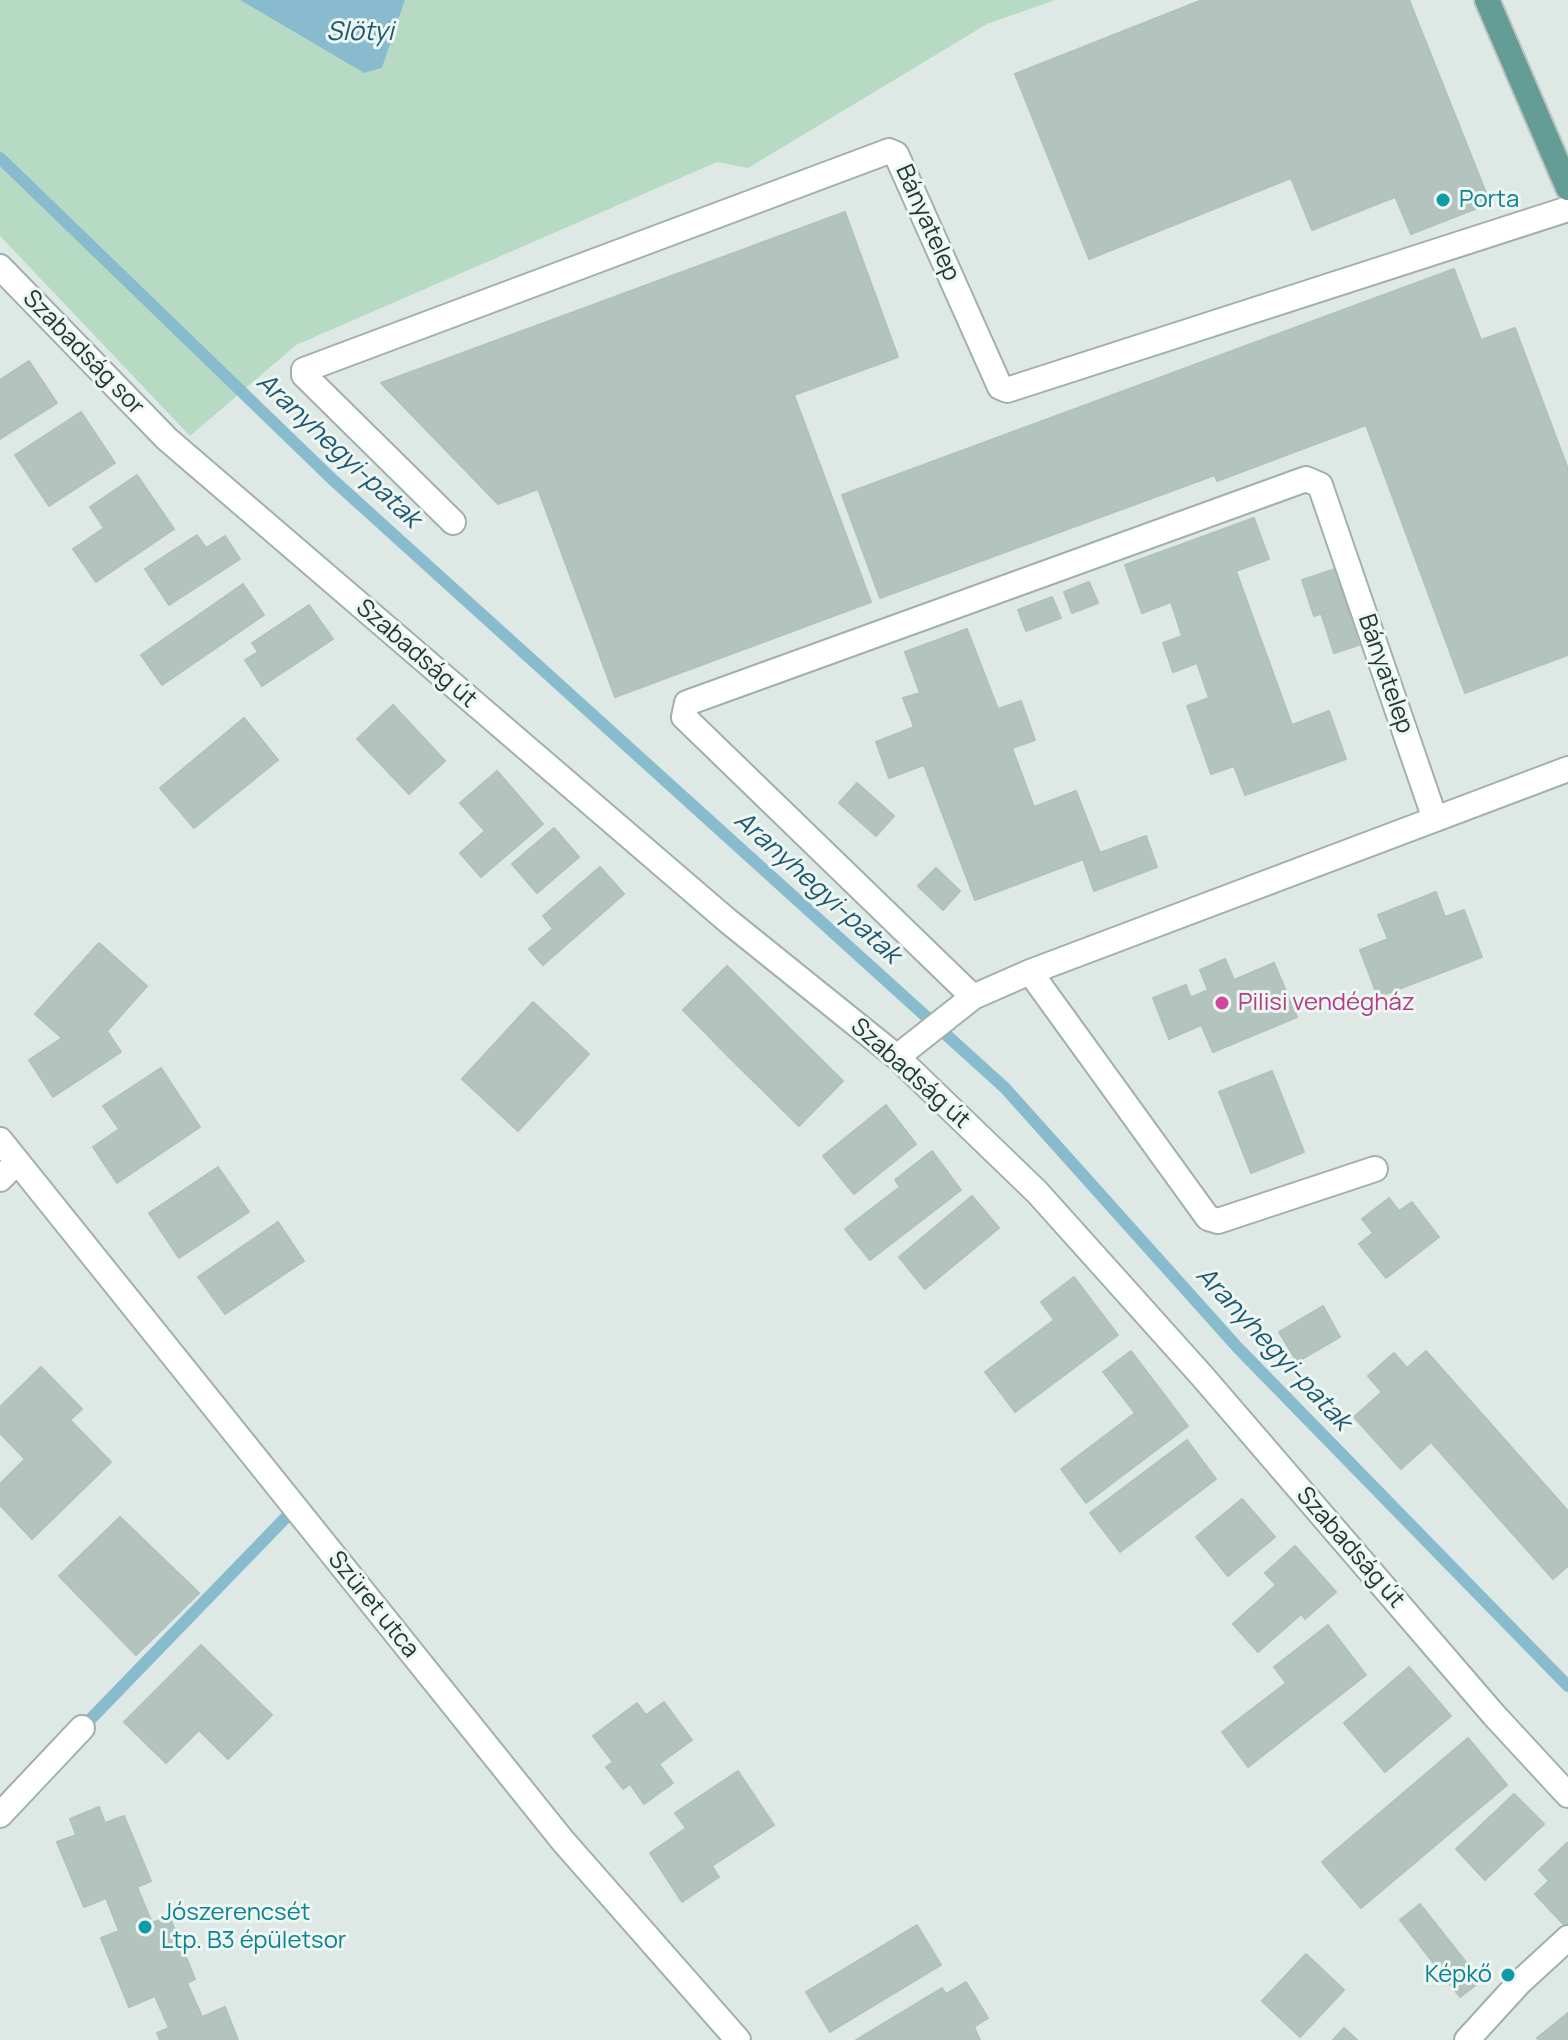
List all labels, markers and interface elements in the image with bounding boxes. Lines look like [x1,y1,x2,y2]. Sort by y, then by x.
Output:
water label: Slötyi [326,17,394,49]
street label: Bányatelep [889,161,965,285]
place label: Porta [1459,186,1519,214]
marker: Porta [1434,191,1452,209]
street label: Szabadság sor [16,285,150,421]
water label: Aranyhegyi-patak [250,367,426,535]
street label: Szabadság út [350,594,482,714]
street label: Bányatelep [1351,611,1419,737]
water label: Aranyhegyi-patak [728,805,906,971]
place label: Pilisi vendégház [1238,989,1415,1017]
marker: Pilisi vendégház [1213,994,1231,1012]
street label: Szabadság út [844,1013,976,1135]
water label: Aranyhegyi-patak [1189,1261,1357,1437]
street label: Szabadság út [1290,1482,1410,1614]
street label: Szüret utca [321,1546,425,1664]
place label: Jószerencsét Ltp. B3 épületsor [161,1899,346,1955]
marker: Jószerencsét Ltp. B3 épületsor [136,1918,154,1936]
place label: Képkő [1425,1961,1492,1989]
marker: Képkő [1499,1966,1517,1984]

